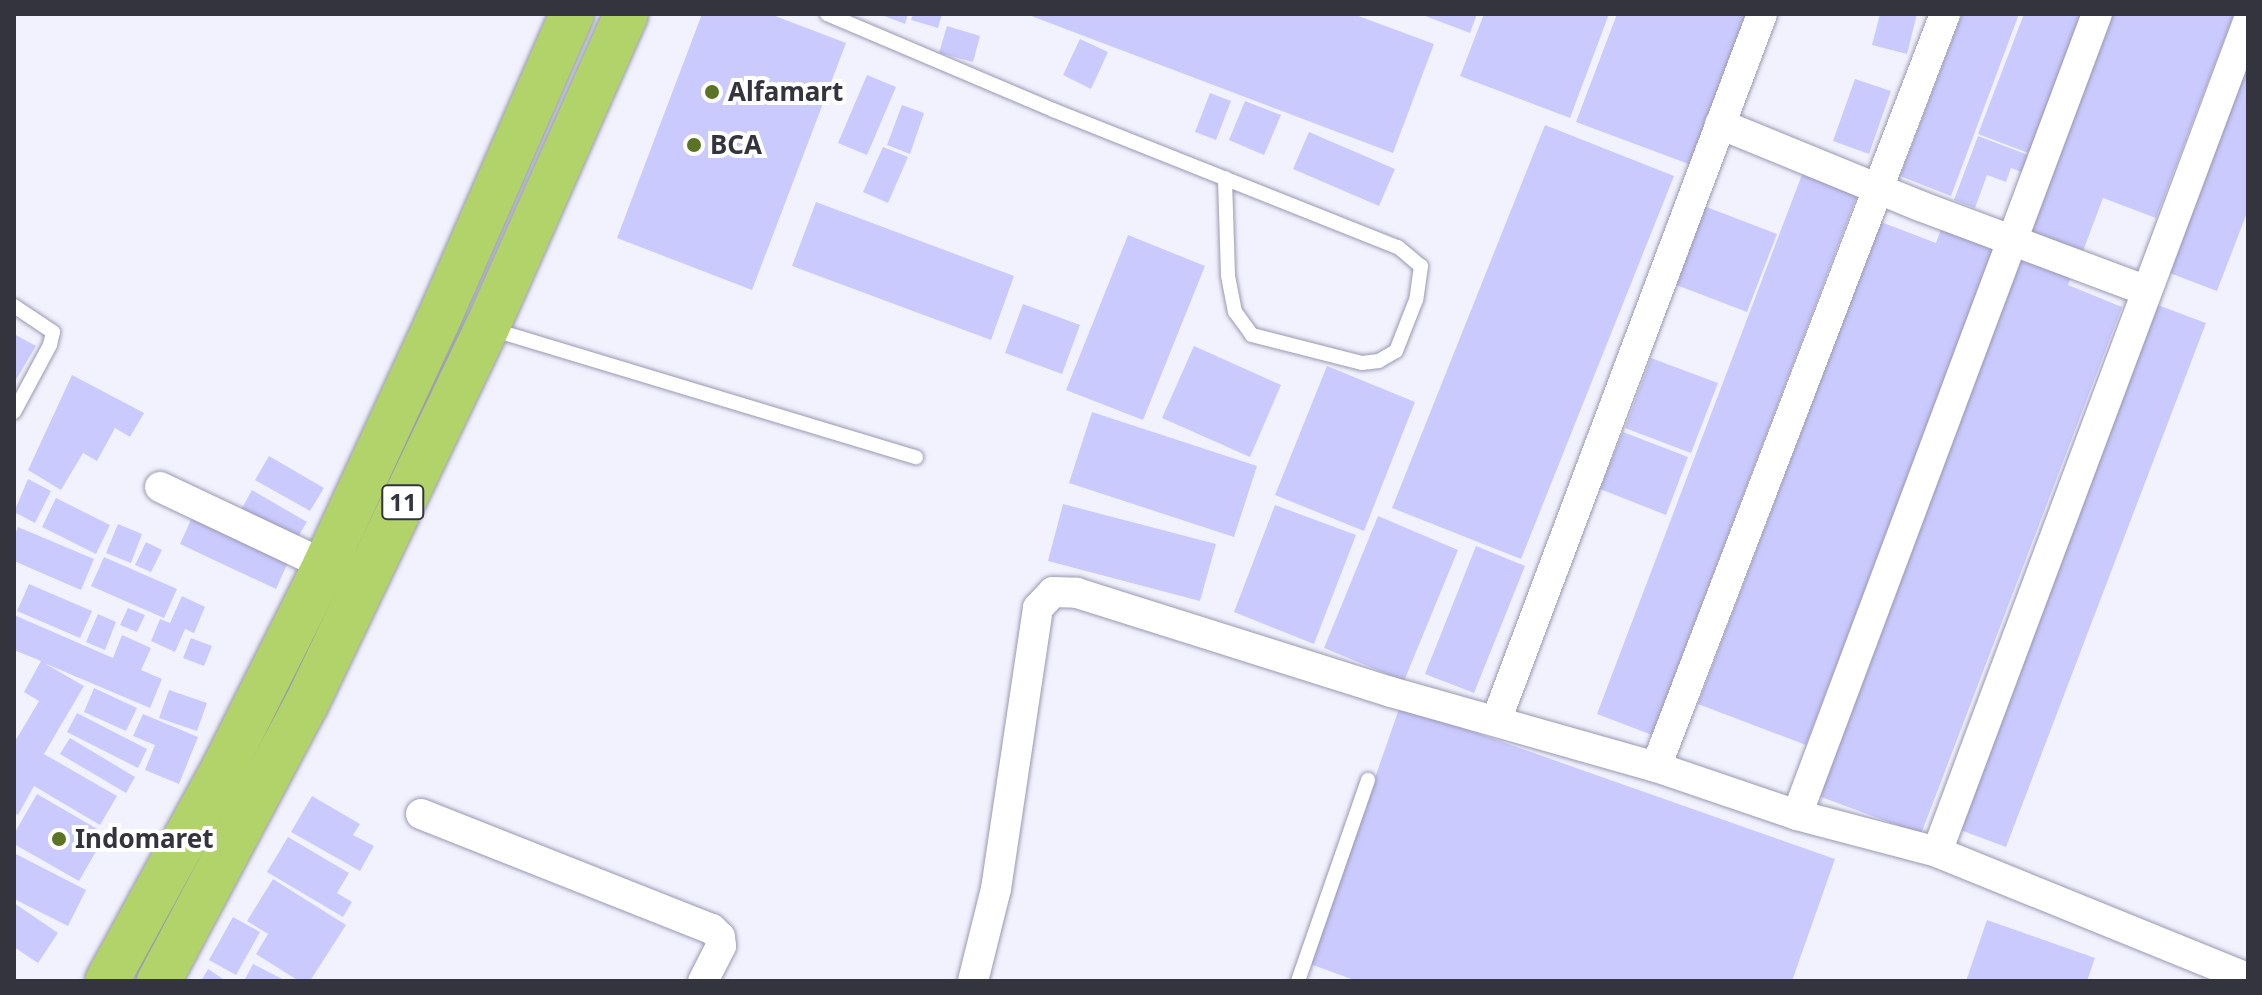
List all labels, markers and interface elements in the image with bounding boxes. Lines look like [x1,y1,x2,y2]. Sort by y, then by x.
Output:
place label: Alfamart [728,76,843,108]
marker: Alfamart [703,83,721,101]
place label: BCA [710,129,762,161]
marker: BCA [685,136,703,154]
road number: 11 [381,482,425,522]
place label: Indomaret [75,823,214,855]
marker: Indomaret [50,830,68,848]

